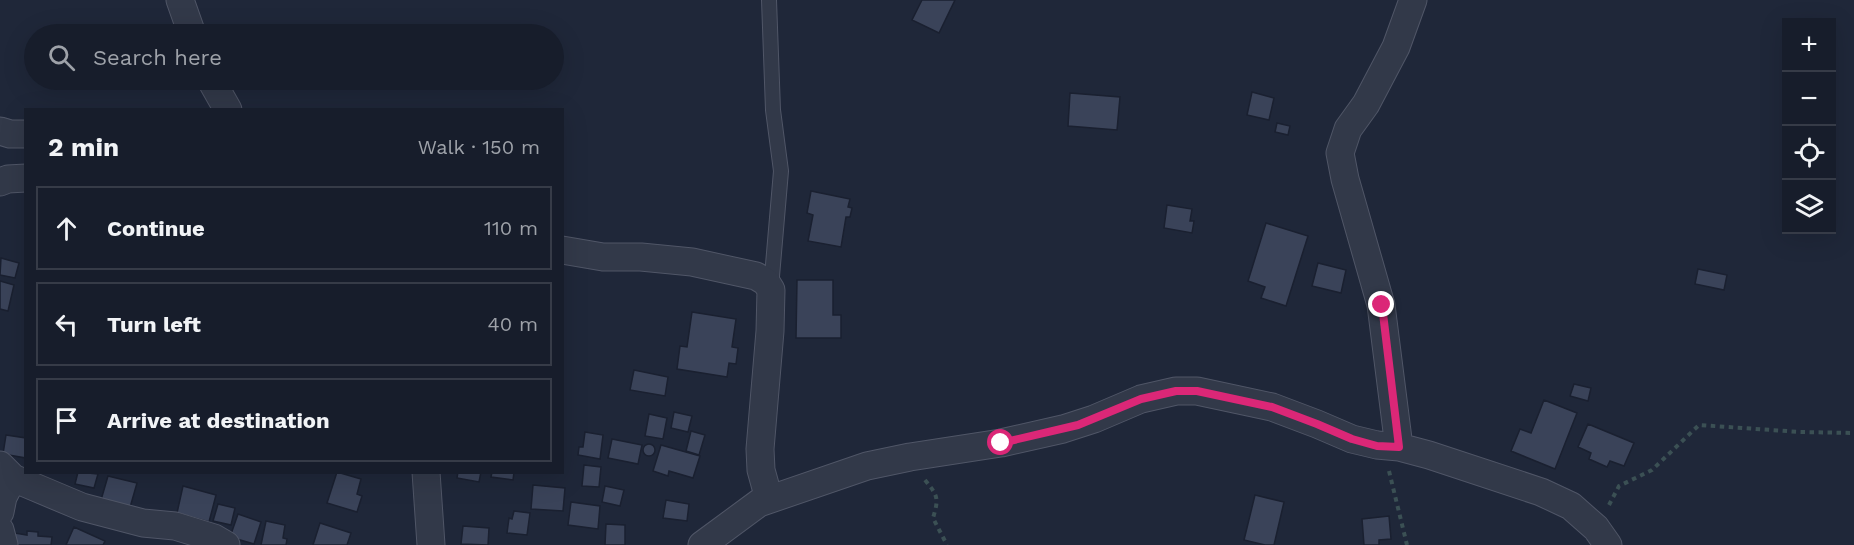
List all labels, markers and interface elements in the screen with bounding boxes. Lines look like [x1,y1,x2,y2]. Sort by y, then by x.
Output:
map controls [1782,18,1836,234]
button: + [1782,18,1836,72]
search box [24,24,564,90]
icon: search [45,41,78,74]
text: Search here [93,45,222,70]
button: − [1782,72,1836,126]
button: locate [1782,126,1836,180]
text: 2 min [48,132,119,162]
text: Walk · 150 m [418,135,540,159]
button: layers [1782,180,1836,234]
icon: ahead [50,212,83,245]
text: Continue [107,216,205,241]
text: 110 m [484,216,538,240]
route end [1368,291,1394,317]
icon: left [50,308,83,341]
text: Turn left [107,312,201,337]
text: 40 m [487,312,538,336]
icon: arrive [50,404,83,437]
text: Arrive at destination [107,408,330,433]
route start [987,429,1013,455]

